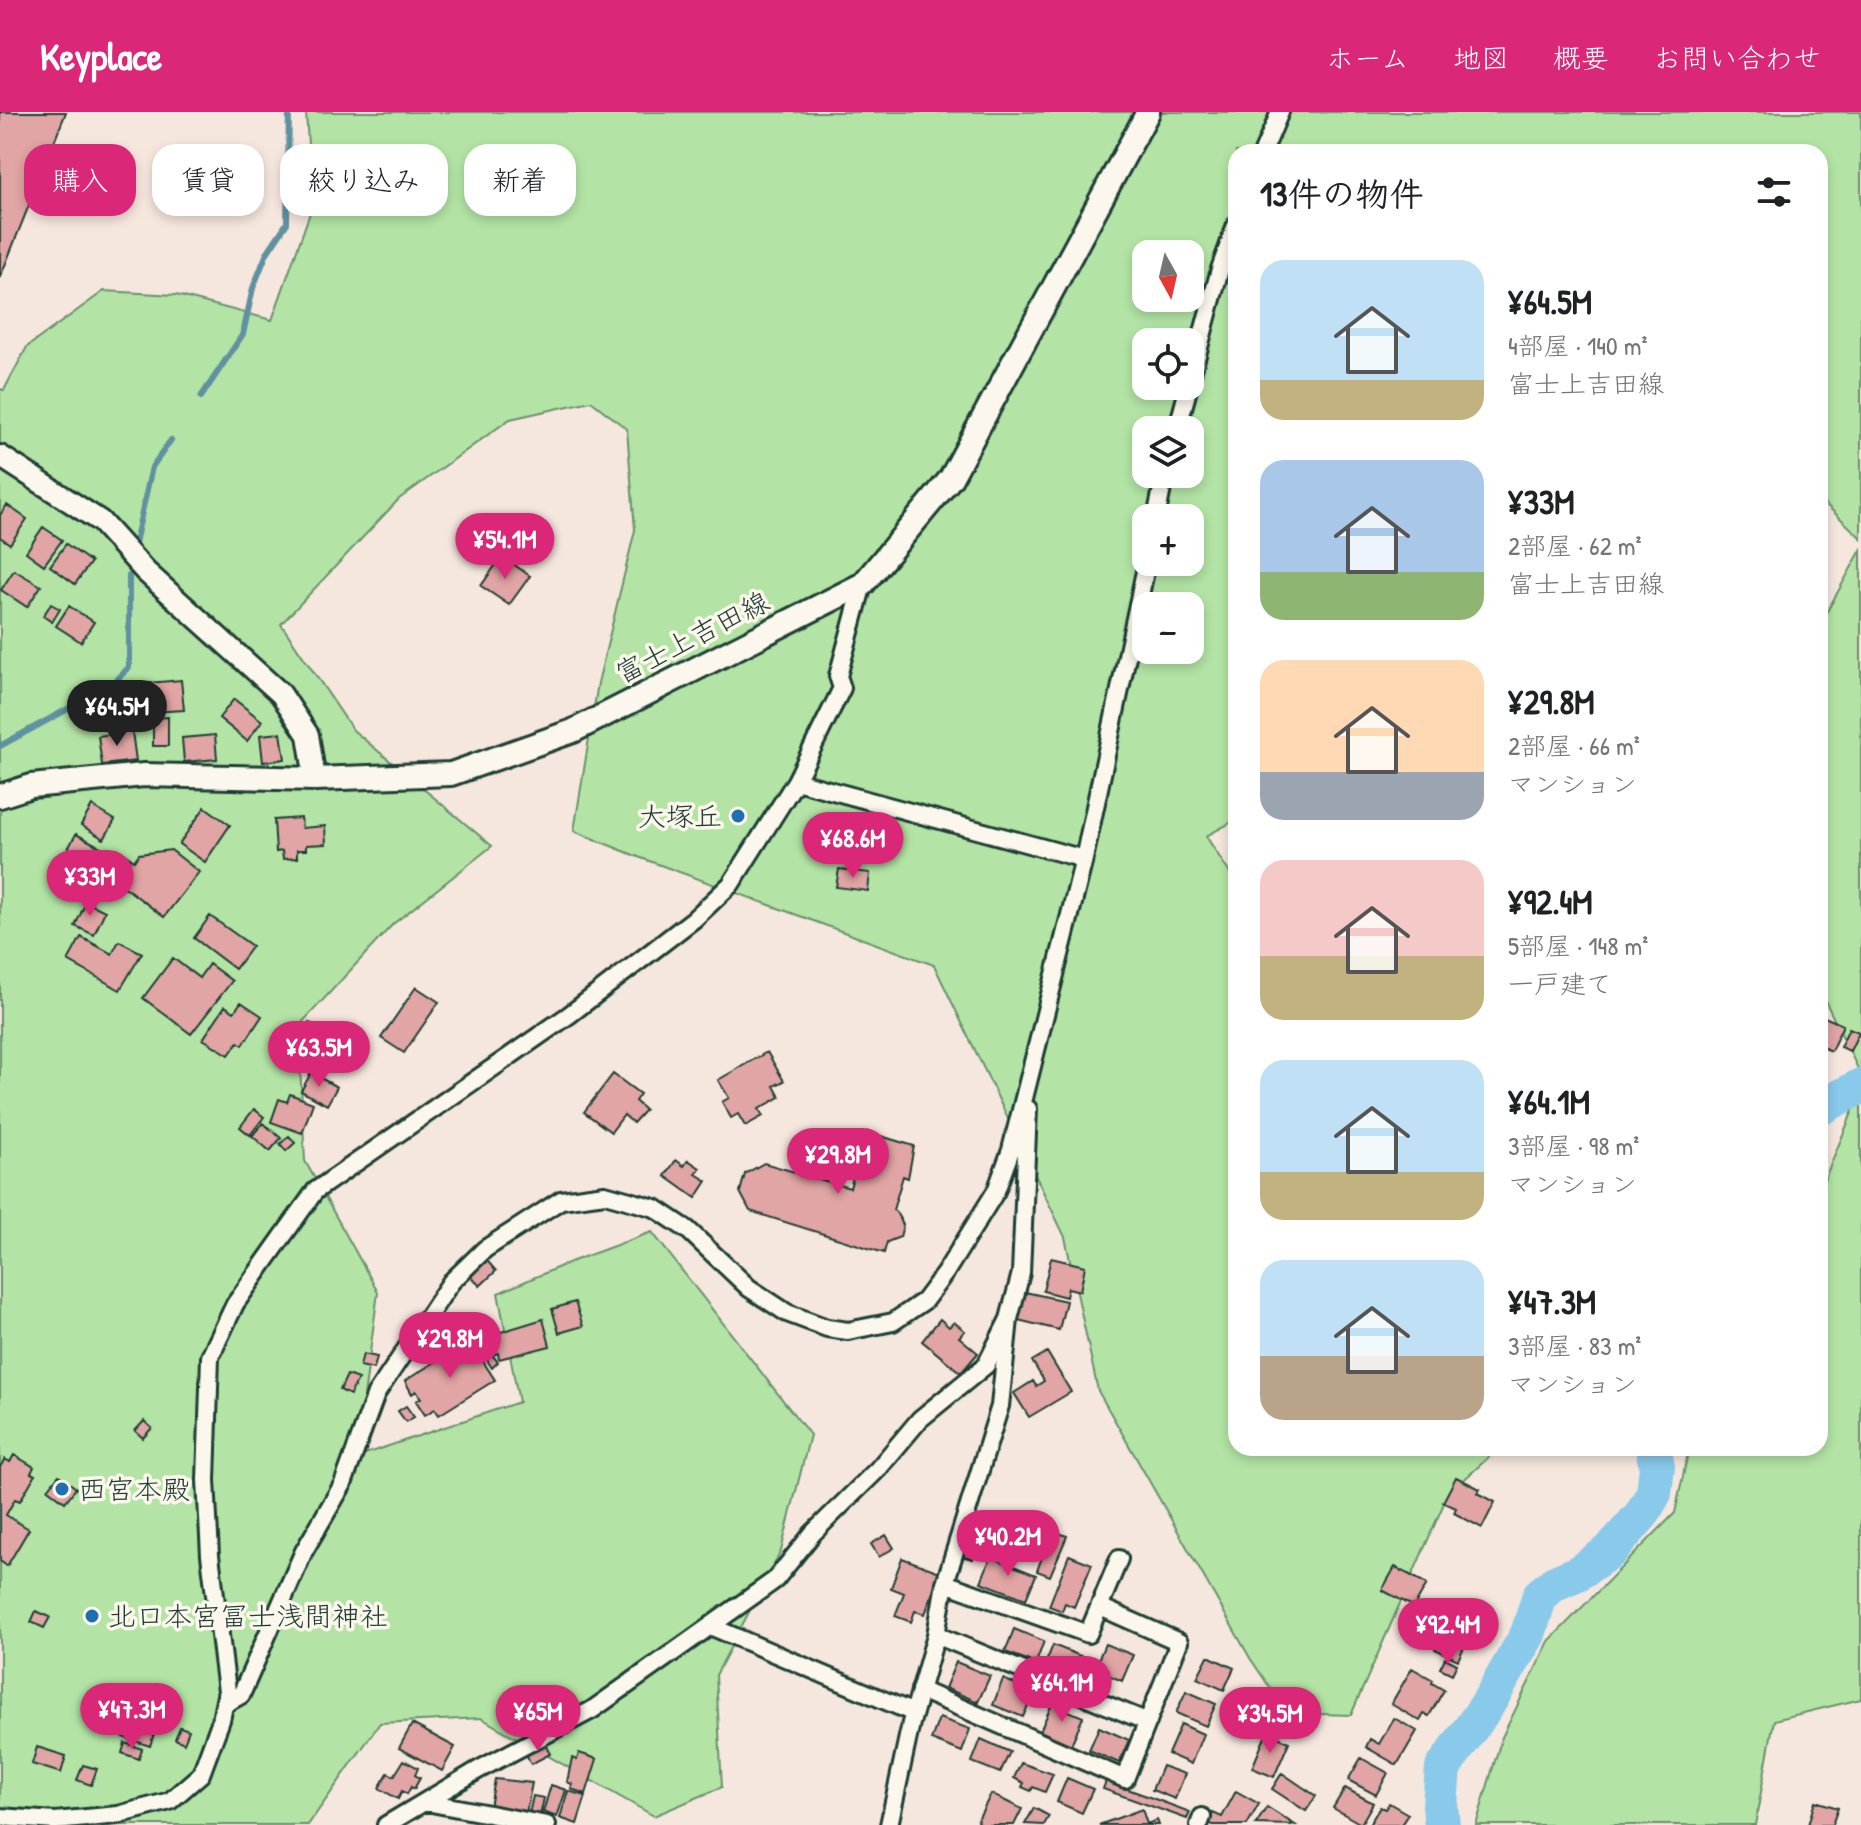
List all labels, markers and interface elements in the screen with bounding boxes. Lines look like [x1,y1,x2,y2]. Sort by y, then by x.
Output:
text: Keyplace [40,30,162,82]
text: ホーム [1326,39,1409,77]
text: 地図 [1453,39,1509,77]
text: 概要 [1553,39,1609,77]
text: お問い合わせ [1653,39,1821,77]
chip: 購入 [24,144,136,216]
chip: 賃貸 [152,144,264,216]
chip: 絞り込み [280,144,448,216]
chip: 新着 [464,144,576,216]
icon: filters [1752,170,1796,214]
text: 13件の物件 [1260,171,1424,217]
north arrow [1132,240,1204,312]
map controls [1132,240,1204,664]
text: ¥64.5M [1508,279,1592,325]
icon: home [1324,292,1420,388]
button: locate [1132,328,1204,400]
text: 4部屋 · 140 m² [1508,328,1647,363]
text: 富士上吉田線 [1508,366,1664,401]
button: layers [1132,416,1204,488]
text: ¥33M [1508,479,1574,525]
icon: home [1324,492,1420,588]
button: + [1132,504,1204,576]
pin: ¥54.1M [440,513,570,581]
text: ¥54.1M [473,521,537,556]
text: 2部屋 · 62 m² [1508,528,1642,563]
text: 富士上吉田線 [1508,566,1664,601]
street label: 富士上吉田線 [609,582,775,692]
button: − [1132,592,1204,664]
text: ¥29.8M [1508,679,1594,725]
pin: ¥64.5M [52,680,182,748]
text: ¥64.5M [85,688,149,723]
icon: home [1324,692,1420,788]
text: 2部屋 · 66 m² [1508,728,1640,763]
text: マンション [1508,766,1637,801]
place label: 大塚丘 [638,797,722,835]
marker: 大塚丘 [729,807,747,825]
pin: ¥68.6M [788,812,918,880]
text: ¥68.6M [820,820,886,855]
pin: ¥33M [43,850,137,918]
text: ¥33M [65,858,115,893]
text: ¥92.4M [1508,879,1592,925]
icon: home [1324,892,1420,988]
text: 5部屋 · 148 m² [1508,928,1648,963]
text: 一戸建て [1508,966,1612,1001]
pin: ¥63.5M [254,1021,384,1089]
text: ¥63.5M [286,1029,352,1064]
text: ¥64.1M [1508,1079,1590,1125]
icon: home [1324,1092,1420,1188]
pin: ¥29.8M [773,1128,903,1196]
text: 3部屋 · 98 m² [1508,1128,1639,1163]
text: ¥29.8M [805,1136,871,1171]
text: マンション [1508,1166,1637,1201]
text: ¥47.3M [1508,1279,1596,1325]
icon: home [1324,1292,1420,1388]
pin: ¥29.8M [385,1312,515,1380]
text: ¥29.8M [417,1320,483,1355]
text: 3部屋 · 83 m² [1508,1328,1641,1363]
text: マンション [1508,1366,1637,1401]
place label: 西宮本殿 [78,1470,190,1508]
marker: 西宮本殿 [53,1480,71,1498]
pin: ¥40.2M [943,1510,1073,1578]
text: ¥40.2M [975,1518,1041,1553]
place label: 北口本宮冨士浅間神社 [108,1597,388,1635]
pin: ¥92.4M [1383,1598,1513,1666]
text: ¥92.4M [1416,1606,1480,1641]
marker: 北口本宮冨士浅間神社 [83,1607,101,1625]
pin: ¥64.1M [997,1656,1127,1724]
text: ¥64.1M [1031,1664,1093,1699]
pin: ¥47.3M [67,1683,197,1751]
pin: ¥65M [491,1685,585,1753]
pin: ¥34.5M [1205,1687,1335,1755]
text: ¥47.3M [98,1691,166,1726]
text: ¥65M [514,1693,562,1728]
text: ¥34.5M [1237,1695,1303,1730]

